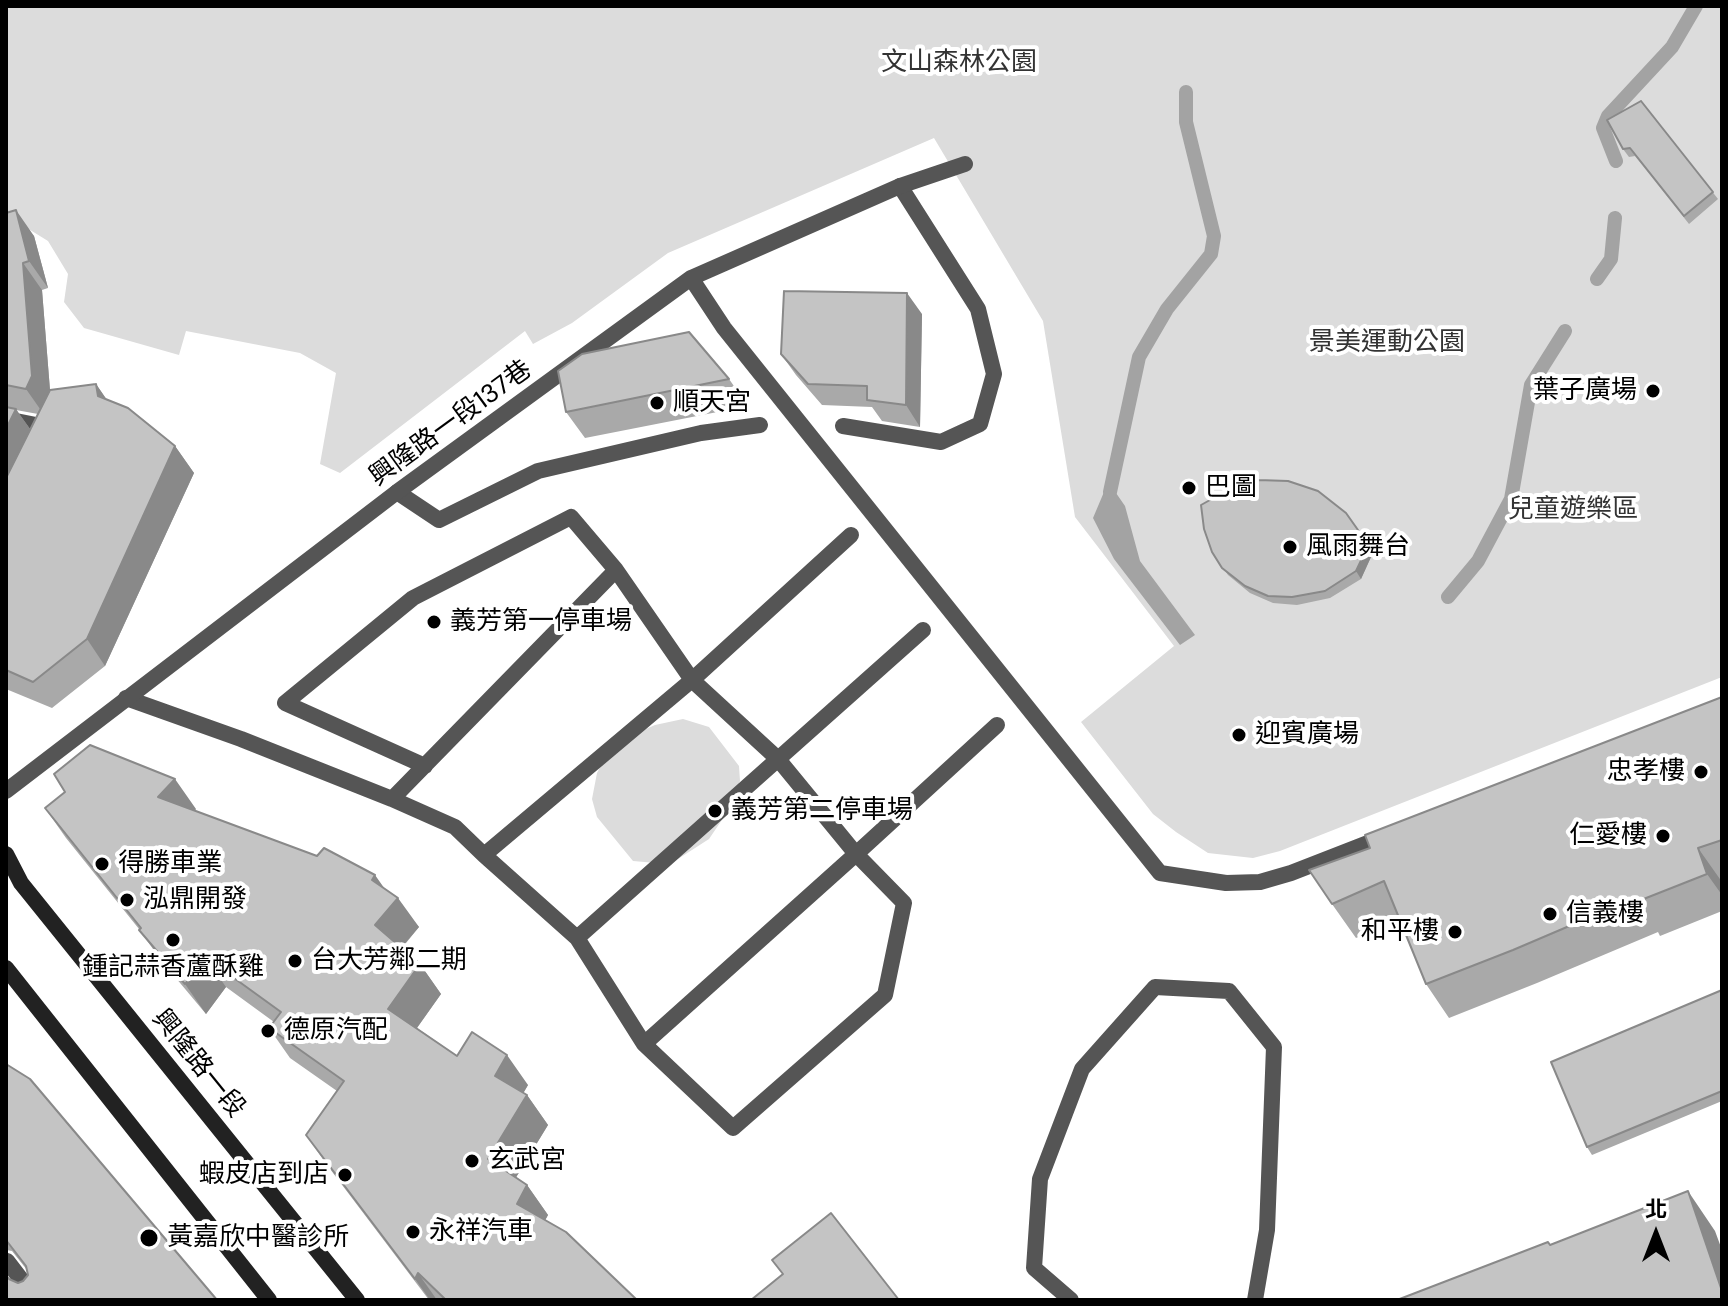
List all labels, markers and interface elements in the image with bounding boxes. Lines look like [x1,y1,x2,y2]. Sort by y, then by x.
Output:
park label: 文山森林公園 [881,47,1037,79]
park label: 景美運動公園 [1309,327,1465,359]
street label: 興隆路一段137巷 [364,355,538,493]
place label: 葉子廣場 [1533,375,1637,407]
marker: 葉子廣場 [1644,382,1662,400]
place label: 順天宮 [673,387,751,419]
marker: 順天宮 [648,394,666,412]
place label: 巴圖 [1205,472,1257,504]
marker: 巴圖 [1180,479,1198,497]
park label: 兒童遊樂區 [1508,494,1638,526]
place label: 風雨舞台 [1306,531,1410,563]
marker: 風雨舞台 [1281,538,1299,556]
place label: 義芳第一停車場 [450,606,632,638]
marker: 義芳第一停車場 [425,613,443,631]
place label: 迎賓廣場 [1255,719,1359,751]
marker: 迎賓廣場 [1230,726,1248,744]
place label: 忠孝樓 [1607,756,1685,788]
marker: 忠孝樓 [1692,763,1710,781]
place label: 義芳第二停車場 [731,795,913,827]
marker: 義芳第二停車場 [706,802,724,820]
place label: 仁愛樓 [1569,820,1647,852]
marker: 仁愛樓 [1654,827,1672,845]
place label: 得勝車業 [118,848,222,880]
marker: 得勝車業 [93,855,111,873]
place label: 泓鼎開發 [143,884,247,916]
marker: 泓鼎開發 [118,891,136,909]
place label: 信義樓 [1566,898,1644,930]
marker: 信義樓 [1541,905,1559,923]
place label: 和平樓 [1361,916,1439,948]
marker: 和平樓 [1446,923,1464,941]
marker: 鍾記蒜香蘆酥雞 [164,931,182,949]
place label: 台大芳鄰二期 [311,945,467,977]
place label: 鍾記蒜香蘆酥雞 [82,952,264,984]
marker: 台大芳鄰二期 [286,952,304,970]
street label: 興隆路一段 [145,1004,251,1124]
place label: 德原汽配 [284,1015,388,1047]
marker: 德原汽配 [259,1022,277,1040]
place label: 玄武宮 [488,1145,566,1177]
marker: 玄武宮 [463,1152,481,1170]
place label: 蝦皮店到店 [199,1159,329,1191]
marker: 蝦皮店到店 [336,1166,354,1184]
north arrow [1616,1194,1696,1274]
text: 北 [1645,1195,1667,1224]
place label: 永祥汽車 [429,1216,533,1248]
place label: 黃嘉欣中醫診所 [167,1222,349,1254]
marker: 永祥汽車 [404,1223,422,1241]
marker: 黃嘉欣中醫診所 [138,1227,160,1249]

